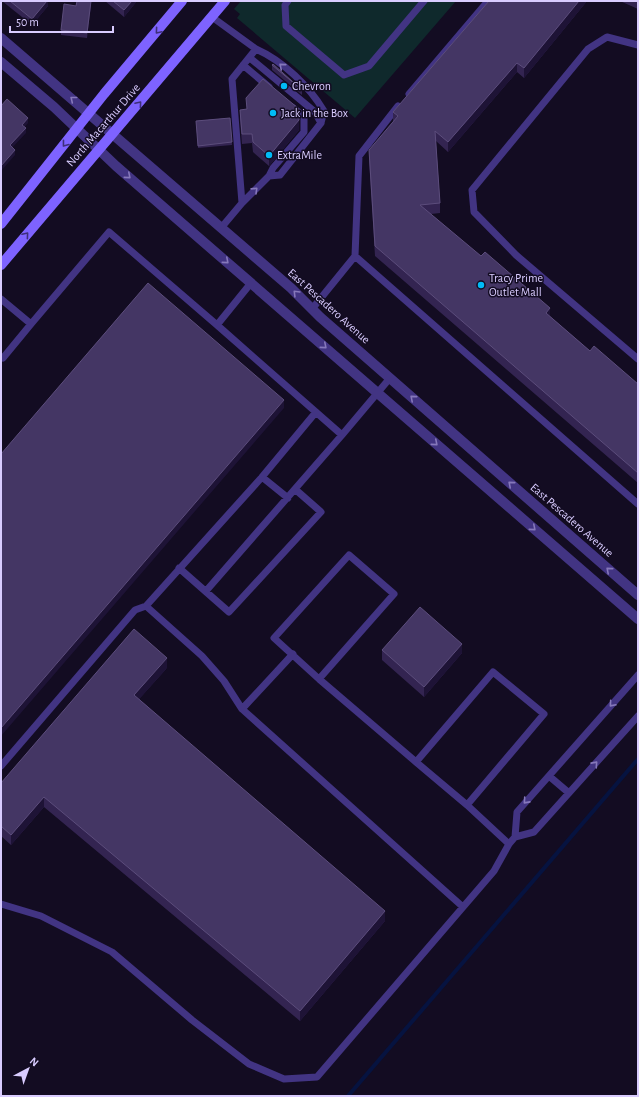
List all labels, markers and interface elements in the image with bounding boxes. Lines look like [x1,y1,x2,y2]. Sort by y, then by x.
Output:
scale bar [10,8,113,34]
text: 50 m [16,16,39,28]
one-way arrow [155,26,162,34]
one-way arrow [280,64,287,71]
place label: Chevron [292,80,331,92]
street label: North Macarthur Drive [64,81,142,169]
marker: Chevron [279,81,289,91]
one-way arrow [70,97,78,104]
one-way arrow [134,102,141,109]
place label: Jack in the Box [281,107,348,119]
marker: Jack in the Box [268,108,278,118]
one-way arrow [63,139,70,146]
place label: ExtraMile [277,149,322,161]
marker: ExtraMile [264,150,274,160]
one-way arrow [123,171,131,178]
one-way arrow [250,187,258,195]
one-way arrow [22,233,29,240]
one-way arrow [222,256,229,263]
street label: East Pescadero Avenue [286,266,372,346]
place label: Tracy Prime Outlet Mall [489,272,543,298]
marker: Tracy Prime Outlet Mall [476,280,486,290]
one-way arrow [293,290,301,298]
one-way arrow [319,342,327,349]
one-way arrow [410,396,418,403]
one-way arrow [431,439,438,446]
one-way arrow [508,481,516,489]
street label: East Pescadero Avenue [528,481,616,559]
one-way arrow [529,524,536,531]
one-way arrow [606,567,613,574]
one-way arrow [610,699,617,707]
one-way arrow [590,761,598,769]
one-way arrow [524,796,531,804]
north arrow [8,1049,48,1089]
text: N [28,1055,41,1068]

